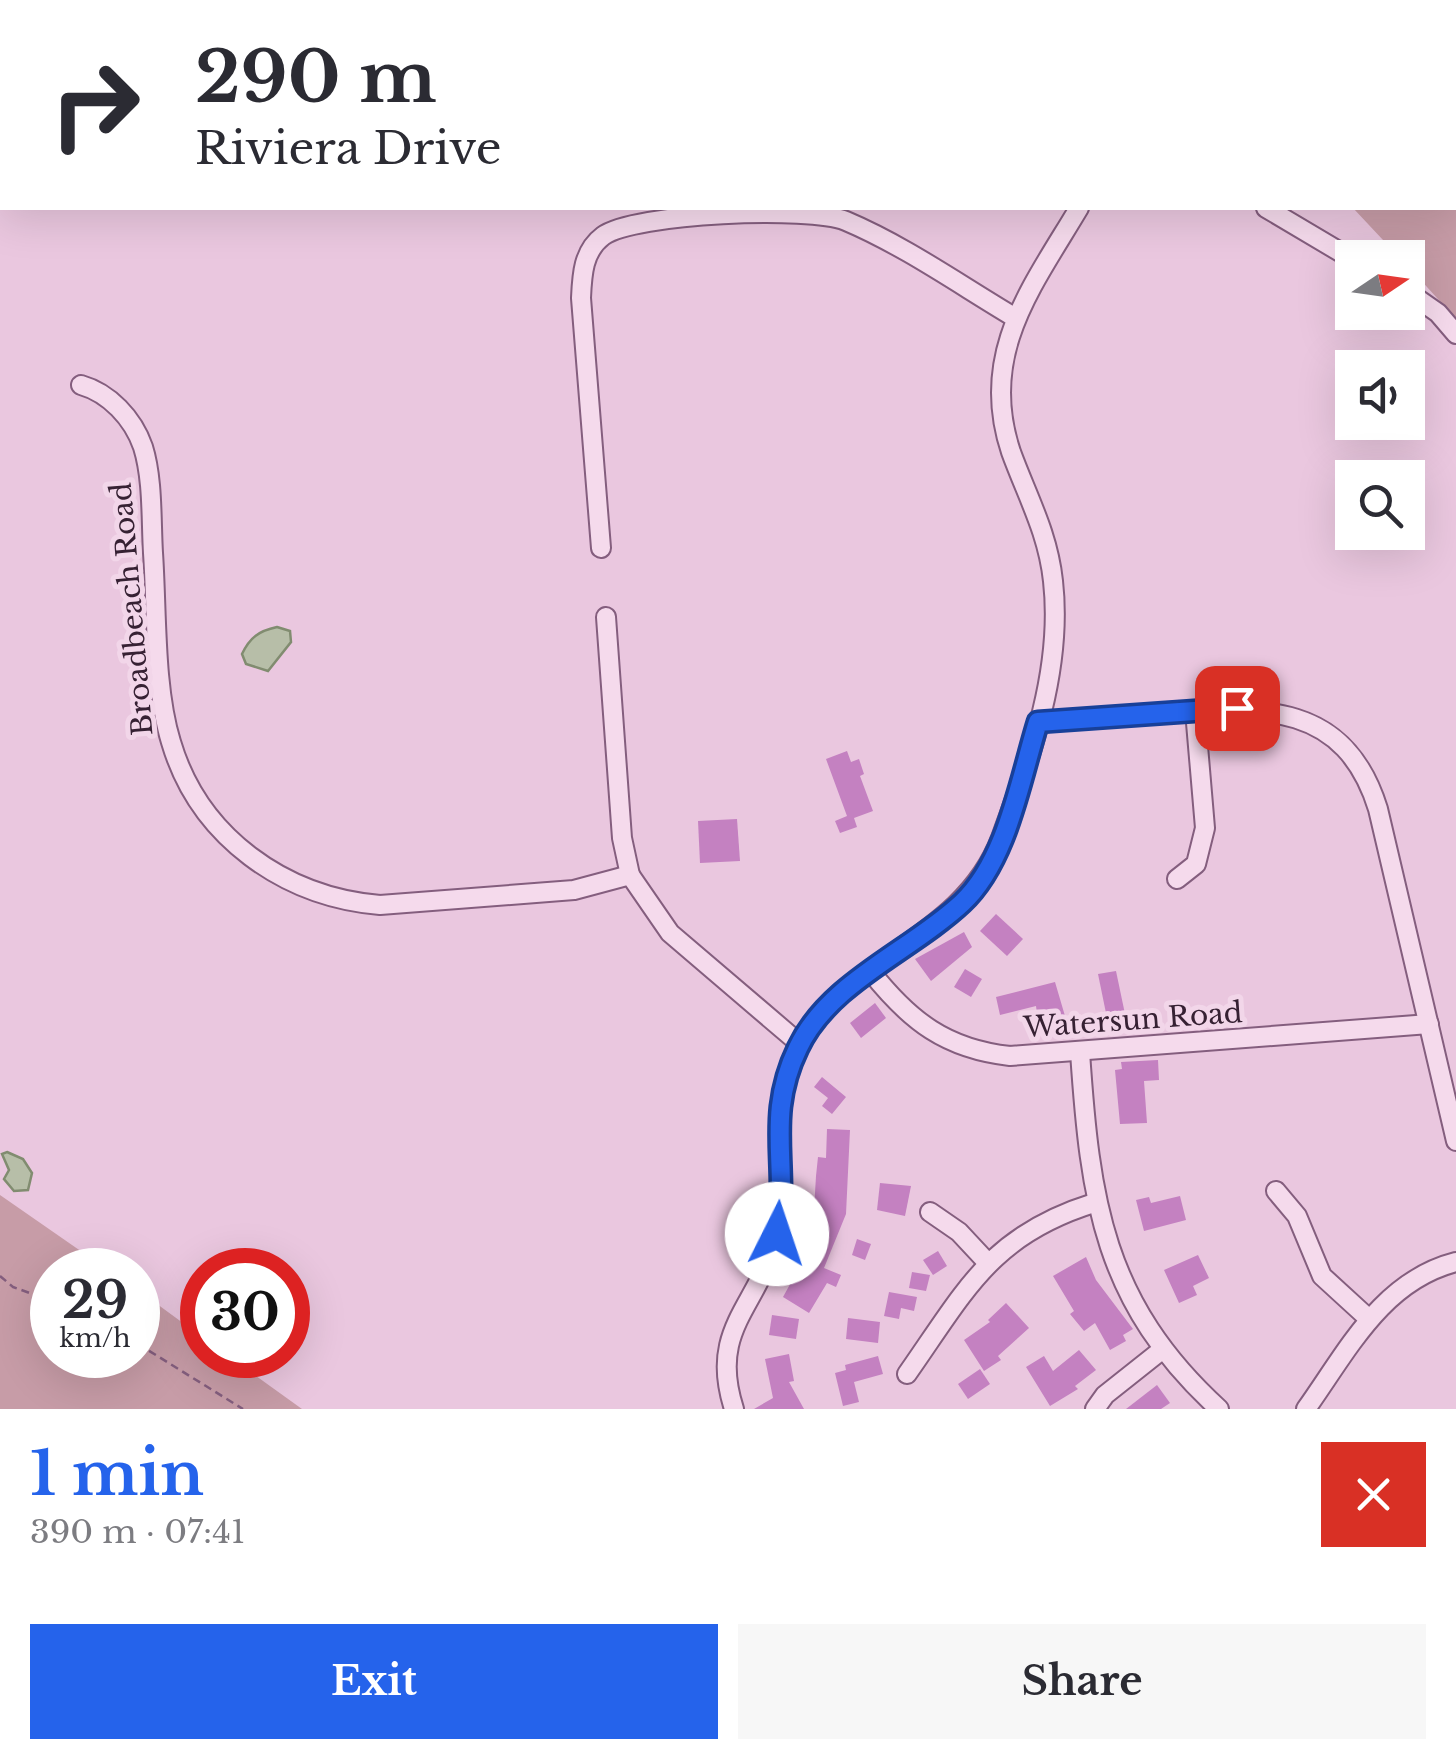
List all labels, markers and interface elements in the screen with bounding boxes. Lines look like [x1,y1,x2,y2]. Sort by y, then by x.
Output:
text: 290 m [195,34,437,121]
icon: right [30,40,160,170]
text: Riviera Drive [195,120,502,176]
north arrow [1335,240,1425,330]
map controls [1335,240,1425,550]
button: sound [1335,350,1425,440]
button: search [1335,460,1425,550]
street label: Broadbeach Road [103,481,160,737]
pin [1195,666,1280,751]
icon: arrive [1210,681,1265,736]
street label: Watersun Road [1021,995,1244,1045]
position arrow [725,1182,829,1286]
speed limit sign: 30 [180,1248,310,1378]
text: 29 [62,1269,128,1332]
text: km/h [60,1323,130,1354]
text: 1 min [30,1437,204,1511]
button: close [1321,1442,1426,1547]
text: 390 m · 07:41 [30,1512,245,1552]
button: Exit [30,1624,718,1739]
button: Share [738,1624,1426,1739]

